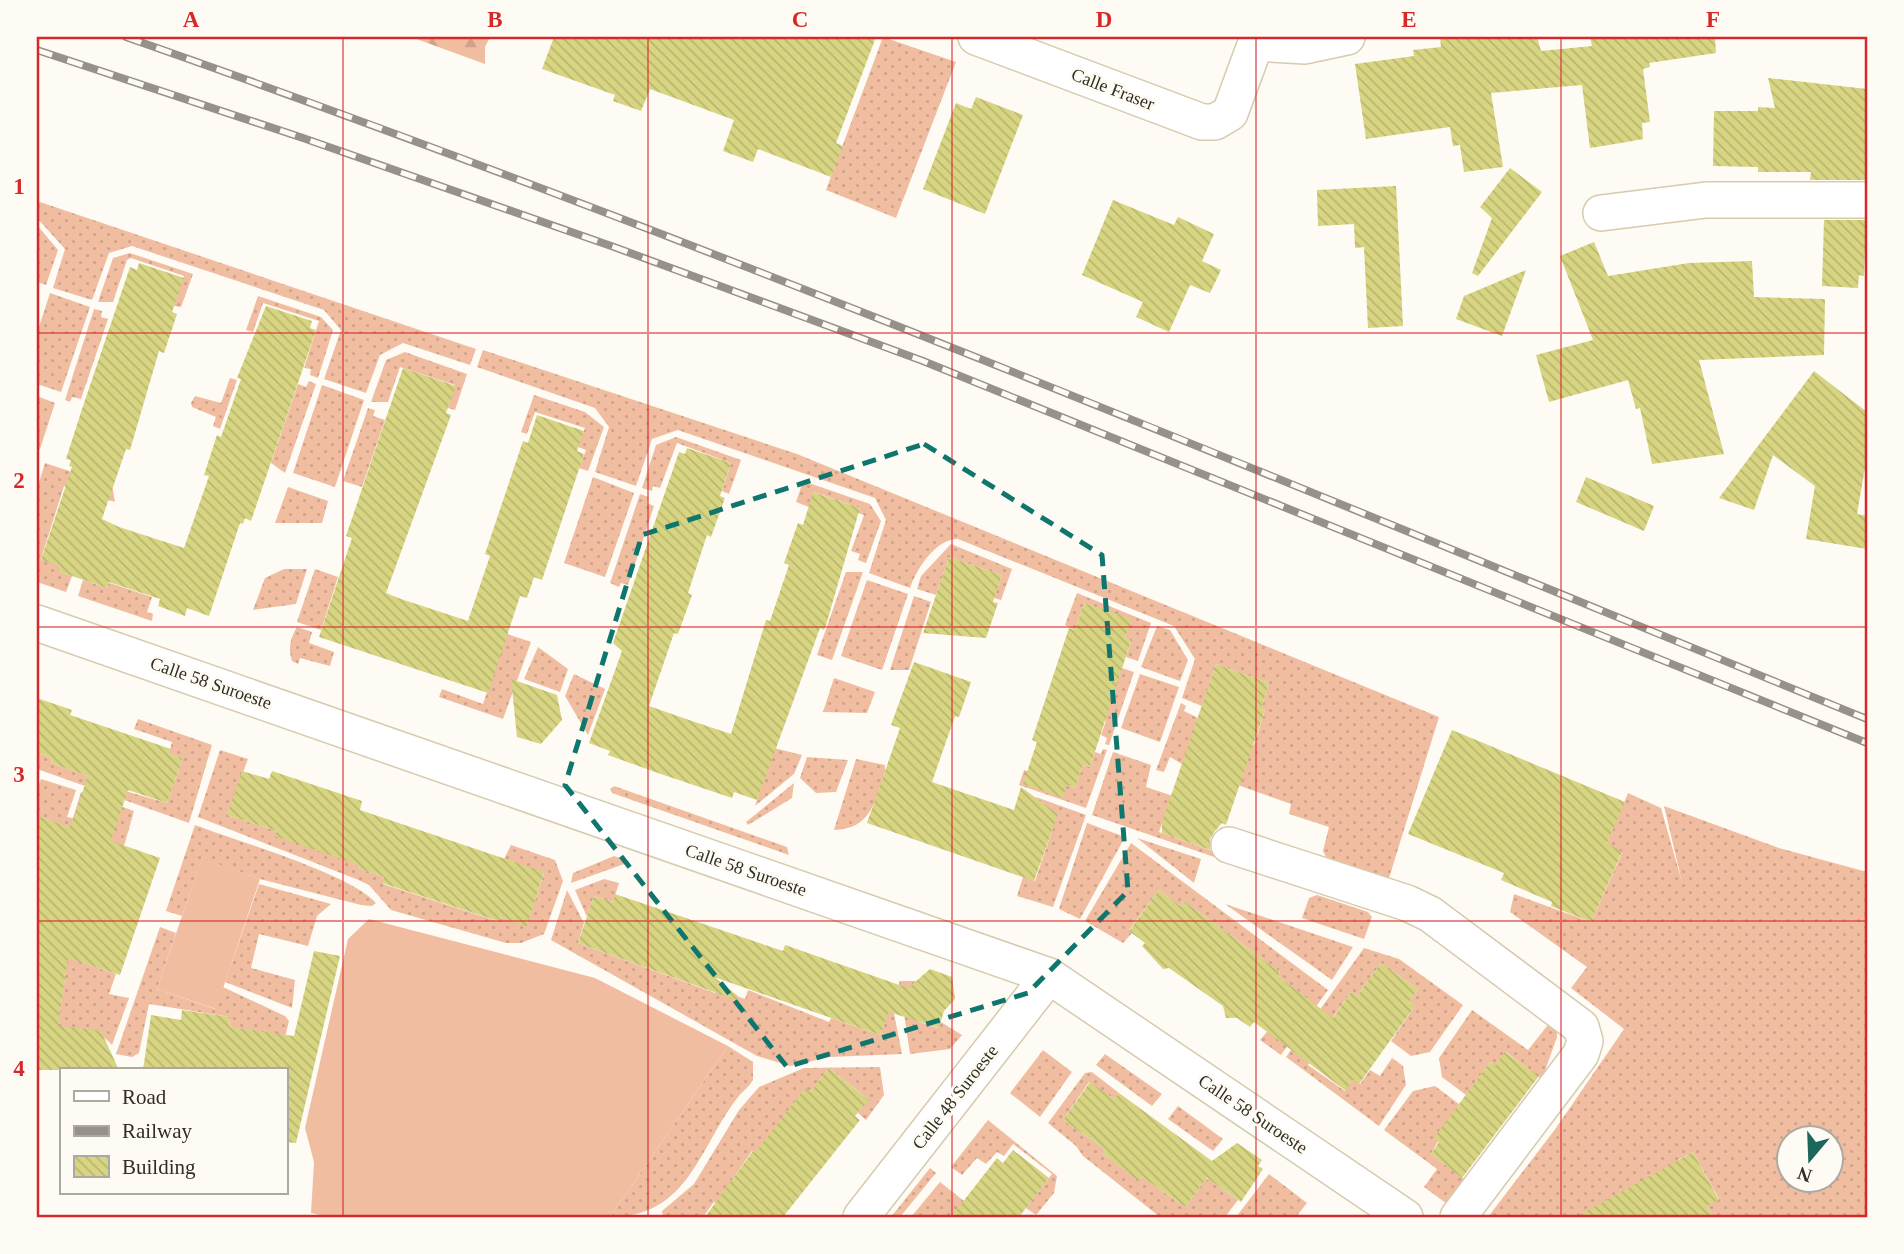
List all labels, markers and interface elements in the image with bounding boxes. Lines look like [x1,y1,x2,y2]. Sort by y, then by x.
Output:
text: A [183,7,200,32]
text: B [487,7,503,32]
text: C [792,7,808,32]
text: D [1096,7,1112,32]
text: E [1401,7,1417,32]
text: F [1706,7,1720,32]
street label: Calle Fraser [1069,64,1157,114]
text: 1 [13,174,25,199]
text: 2 [13,468,25,493]
street label: Calle 58 Suroeste [148,653,274,713]
text: 3 [13,762,25,787]
street label: Calle 58 Suroeste [683,840,809,900]
street label: Calle 48 Suroeste [908,1041,1002,1153]
text: 4 [13,1056,25,1081]
legend [60,1068,287,1194]
street label: Calle 58 Suroeste [1195,1070,1311,1158]
text: Road [122,1085,167,1109]
text: Railway [122,1119,192,1143]
north arrow [1774,1124,1844,1194]
text: Building [122,1155,196,1179]
text: N [1794,1162,1815,1187]

